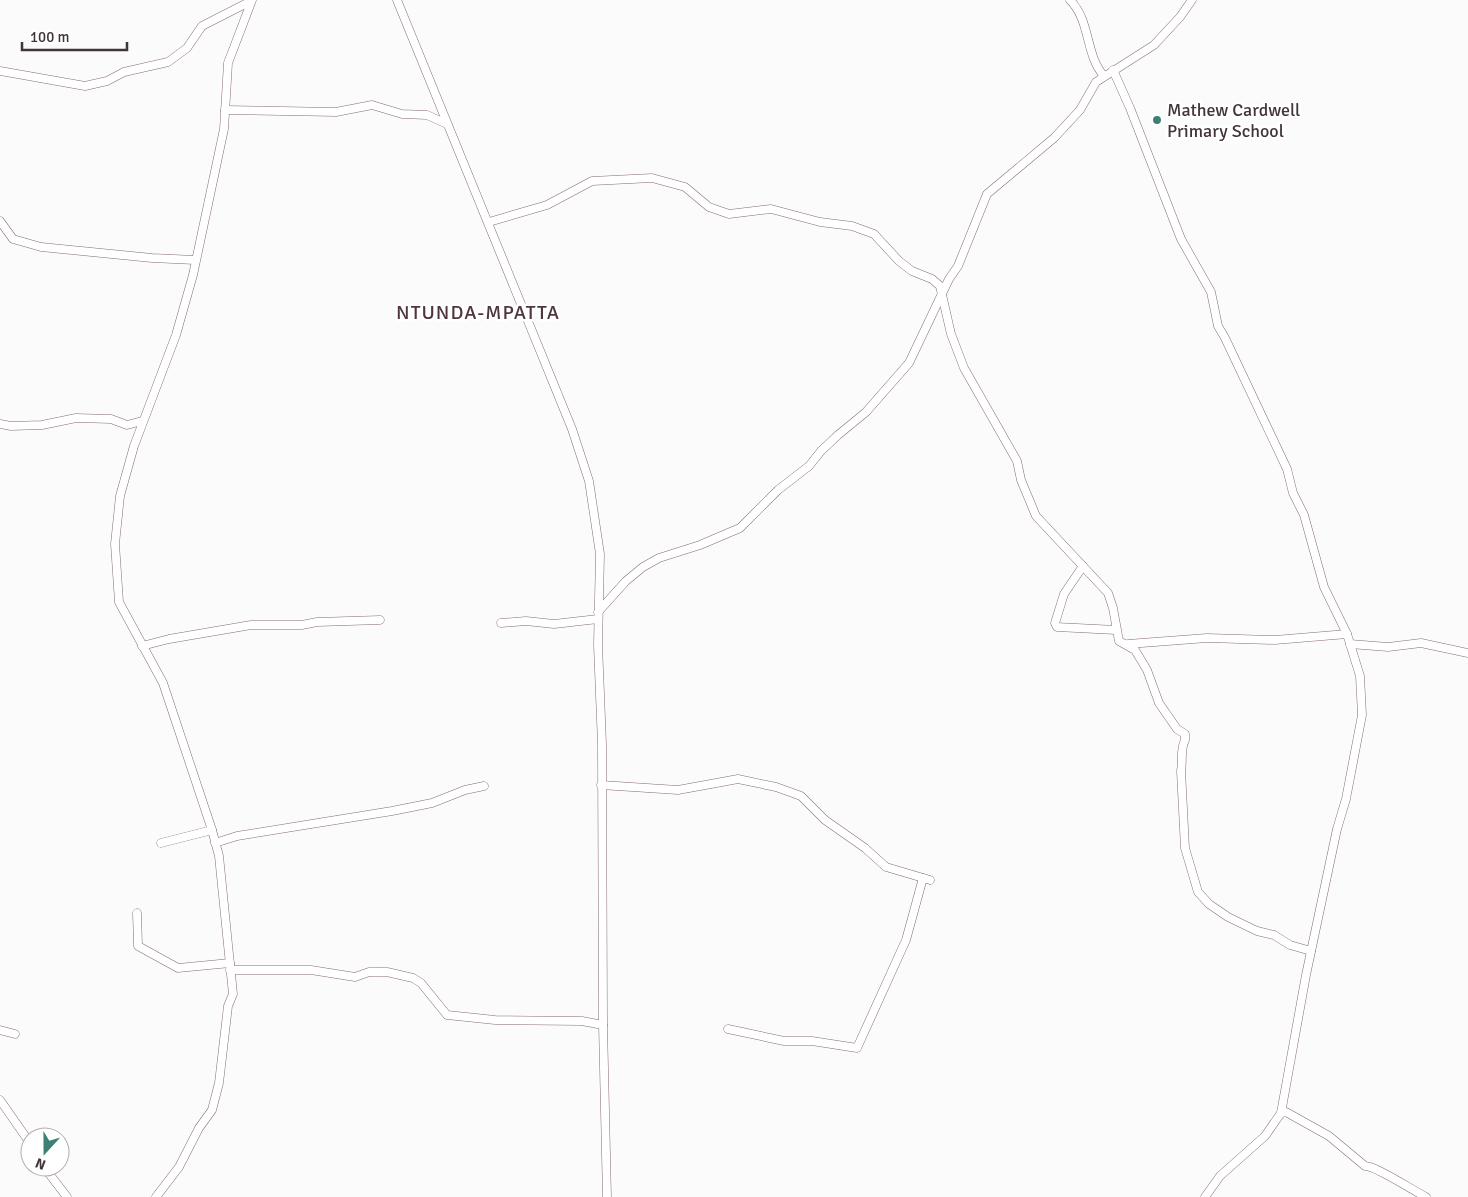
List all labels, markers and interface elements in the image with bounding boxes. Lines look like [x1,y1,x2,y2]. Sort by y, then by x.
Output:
scale bar [22,20,128,52]
text: 100 m [30,28,70,46]
place label: Mathew Cardwell Primary School [1167,99,1300,142]
marker: Mathew Cardwell Primary School [1151,114,1163,126]
district label: NTUNDA-MPATTA [396,300,560,325]
north arrow [20,1127,70,1177]
text: N [33,1154,48,1173]

